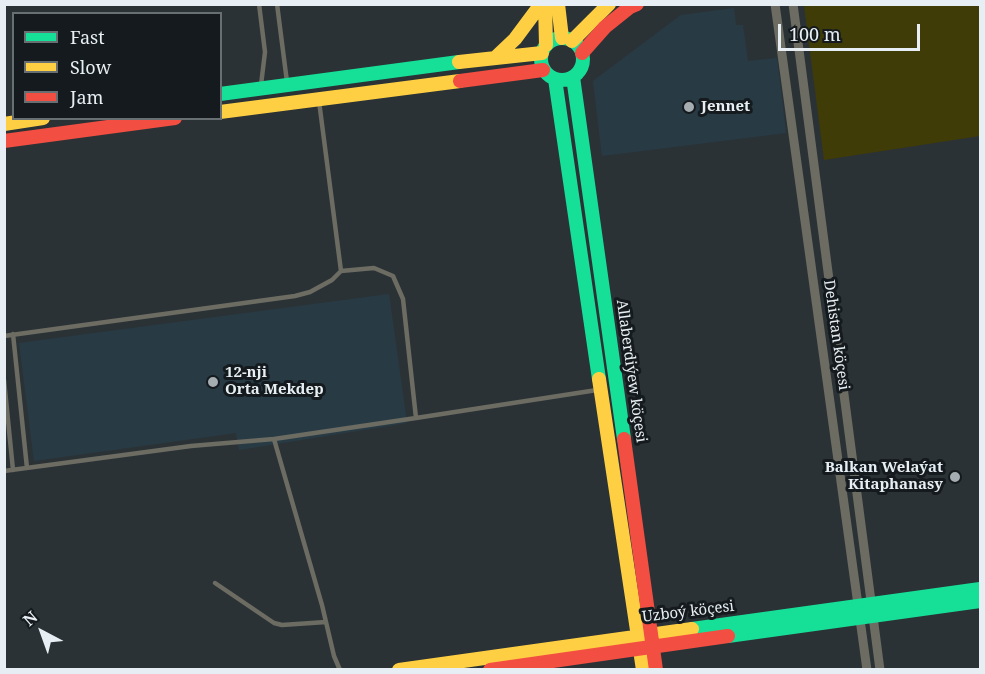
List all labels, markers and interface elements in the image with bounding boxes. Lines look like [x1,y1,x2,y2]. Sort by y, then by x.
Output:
legend [12,12,222,120]
scale bar [781,12,924,50]
text: 100 m [789,22,841,46]
text: Fast [70,25,105,49]
text: Slow [70,55,111,79]
text: Jam [70,85,104,109]
place label: Jennet [701,98,750,116]
marker: Jennet [682,100,696,114]
street label: Dehistan köçesi [819,279,853,391]
street label: Allaberdiýew köçesi [612,298,650,444]
place label: 12-nji Orta Mekdep [225,364,324,399]
marker: 12-nji Orta Mekdep [206,375,220,389]
place label: Balkan Welaýat Kitaphanasy [825,459,943,494]
marker: Balkan Welaýat Kitaphanasy [948,470,962,484]
street label: Uzboý köçesi [641,597,735,627]
north arrow [12,602,72,662]
text: N [18,606,42,631]

